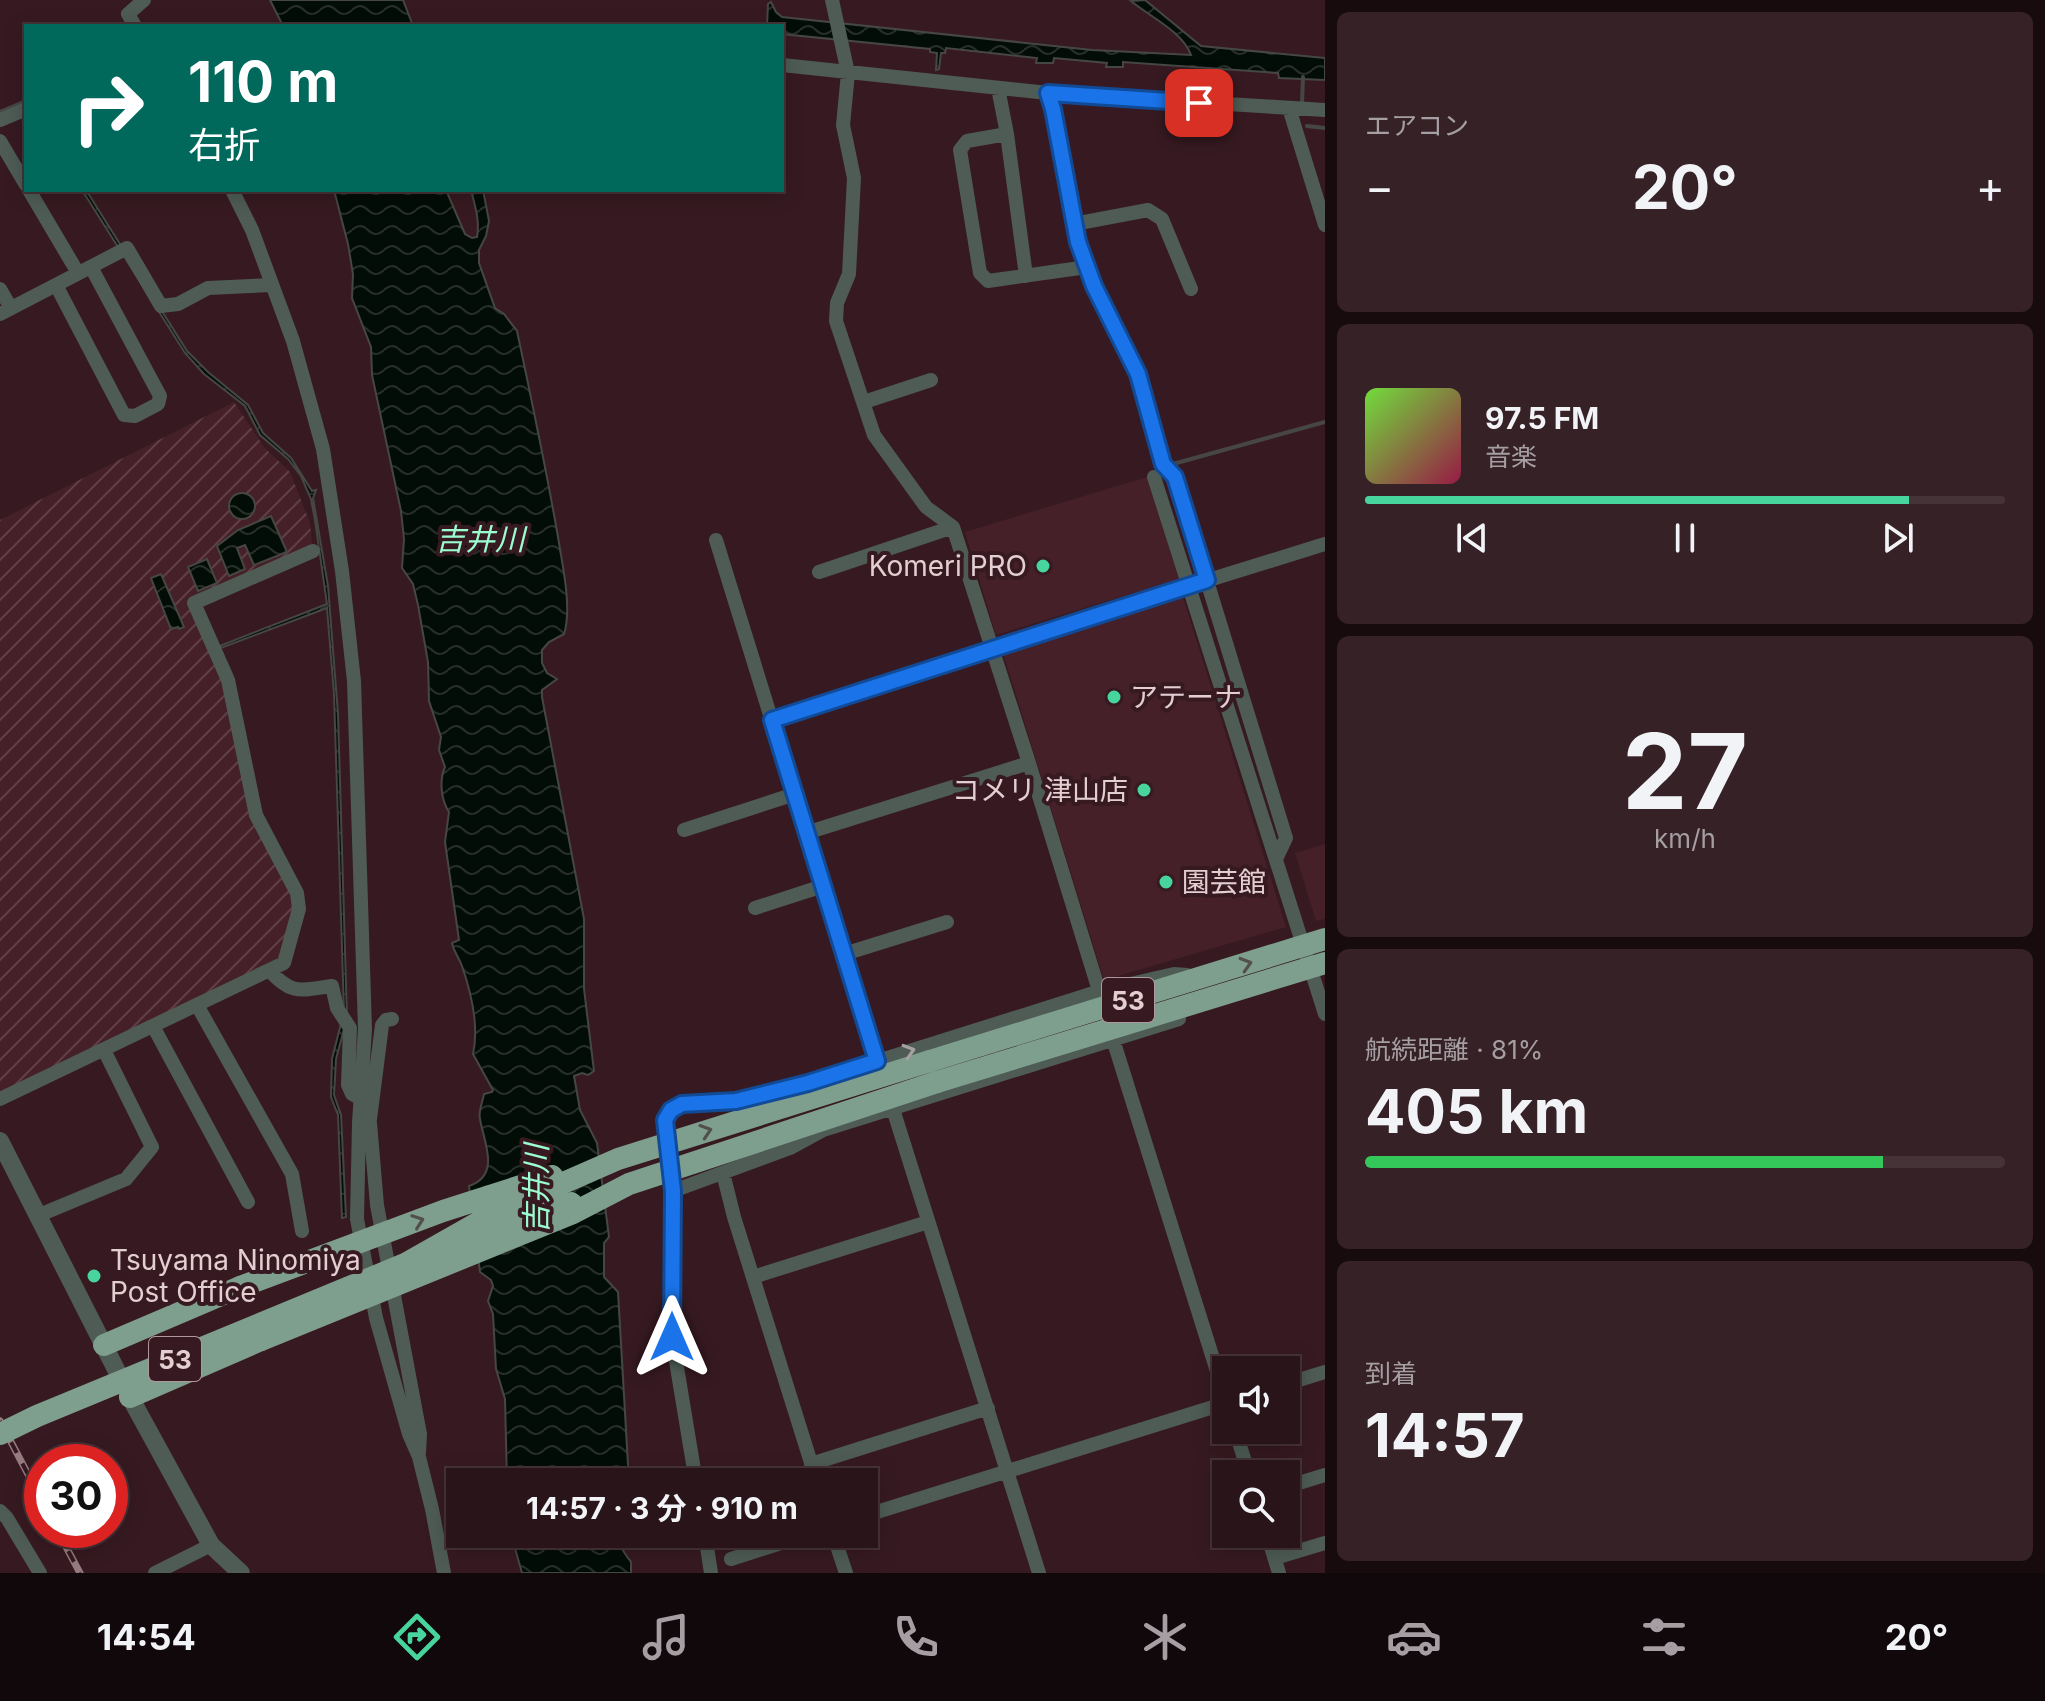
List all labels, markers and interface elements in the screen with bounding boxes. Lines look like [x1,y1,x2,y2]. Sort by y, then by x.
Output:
text: 110 m [188,48,338,116]
icon: right [56,56,160,160]
pin [1165,69,1233,137]
icon: arrive [1177,81,1221,125]
text: エアコン [1365,110,1469,141]
text: 右折 [188,123,260,167]
text: 20° [1632,151,1738,223]
text: − [1365,160,1394,214]
text: + [1976,160,2005,214]
text: 97.5 FM [1485,400,1599,436]
text: 音楽 [1485,441,1537,472]
icon: previous [1450,516,1494,560]
icon: pause [1663,516,1707,560]
icon: next [1876,516,1920,560]
water label: 吉井川 [435,521,528,557]
place label: Komeri PRO [869,549,1027,583]
marker: Komeri PRO [1034,557,1052,575]
place label: アテーナ [1130,680,1242,714]
marker: アテーナ [1105,688,1123,706]
text: 27 [1622,708,1748,834]
place label: コメリ 津山店 [952,773,1128,807]
marker: コメリ 津山店 [1135,781,1153,799]
text: km/h [1654,823,1716,854]
place label: 園芸館 [1182,865,1266,899]
marker: 園芸館 [1157,873,1175,891]
one-way arrow [1238,957,1252,973]
road number: 53 [1102,978,1154,1022]
text: 航続距離 · 81% [1365,1034,1543,1065]
one-way arrow [902,1044,916,1060]
text: 405 km [1365,1075,1588,1147]
one-way arrow [699,1125,713,1141]
water label: 吉井川 [518,1141,554,1234]
one-way arrow [410,1214,424,1230]
place label: Tsuyama Ninomiya Post Office [110,1243,361,1309]
marker: Tsuyama Ninomiya Post Office [85,1267,103,1285]
position arrow [630,1295,714,1379]
road number: 53 [149,1337,201,1381]
map controls [1212,1356,1300,1548]
button: sound [1212,1356,1300,1444]
text: 到着 [1365,1358,1417,1389]
text: 14:57 [1365,1399,1525,1471]
speed limit sign: 30 [24,1444,128,1548]
button: search [1212,1460,1300,1548]
text: 14:57 · 3 分 · 910 m [526,1490,798,1526]
icon: directions [389,1609,445,1665]
icon: music [638,1609,694,1665]
icon: phone [888,1609,944,1665]
icon: climate [1137,1609,1193,1665]
icon: car [1386,1609,1442,1665]
icon: filters [1636,1609,1692,1665]
text: 14:54 [97,1615,196,1659]
text: 20° [1885,1615,1948,1659]

